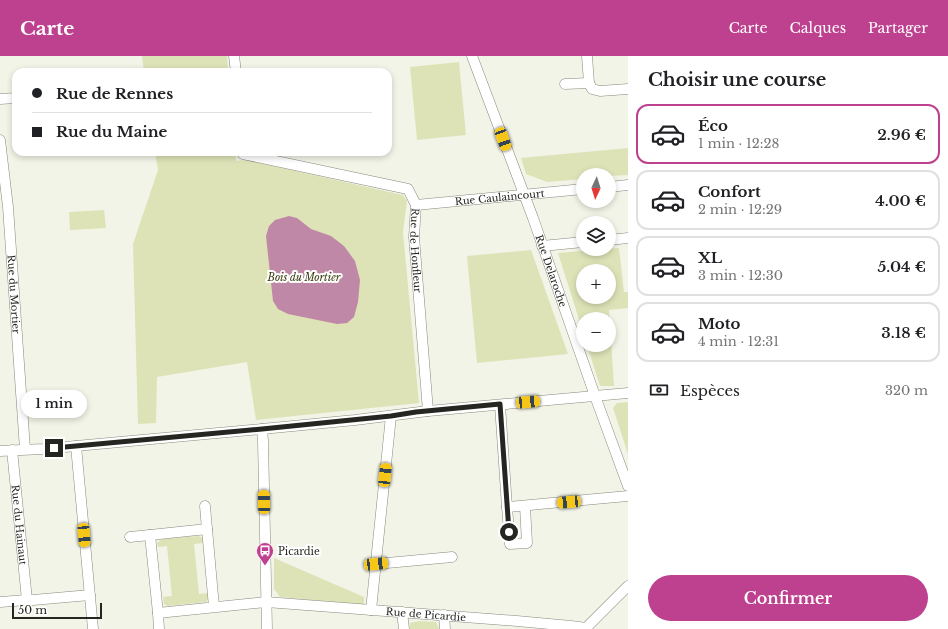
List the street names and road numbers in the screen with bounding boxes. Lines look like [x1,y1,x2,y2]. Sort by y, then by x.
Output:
street label: Rue Caulaincourt [454,186,545,208]
street label: Rue de Honfleur [407,208,425,293]
street label: Rue Delaroche [533,233,570,309]
street label: Rue du Mortier [5,254,23,334]
street label: Rue du Hainaut [9,484,30,566]
street label: Rue de Picardie [385,605,467,624]

